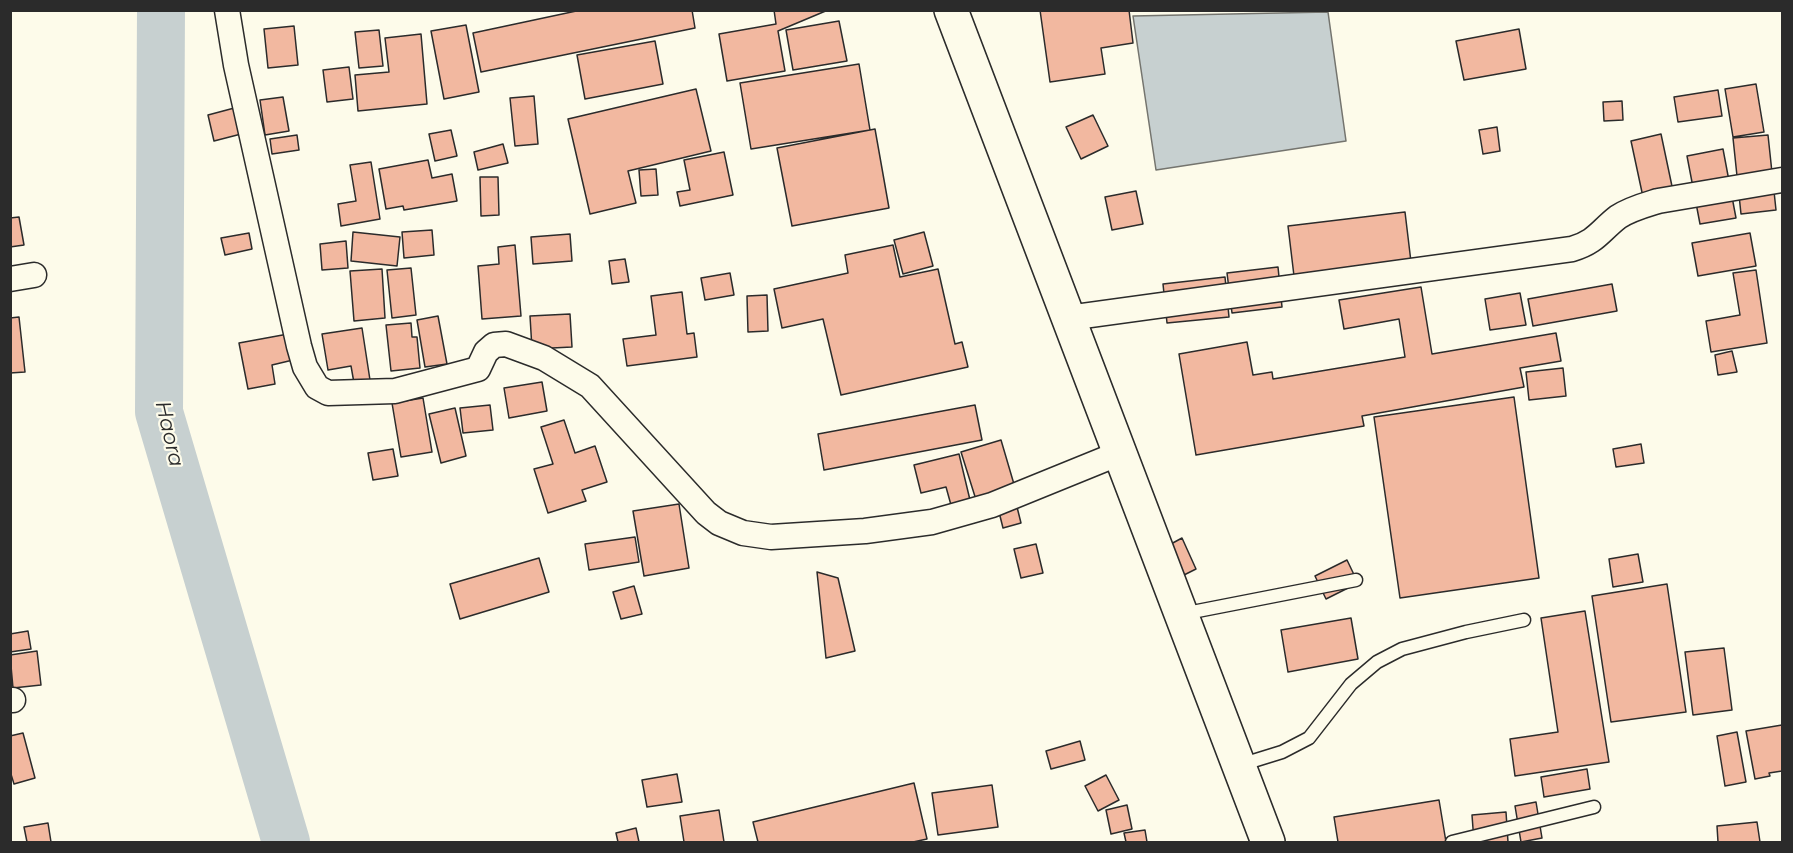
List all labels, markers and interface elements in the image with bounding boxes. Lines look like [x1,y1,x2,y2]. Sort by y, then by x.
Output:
water label: Haora [149,399,189,469]

